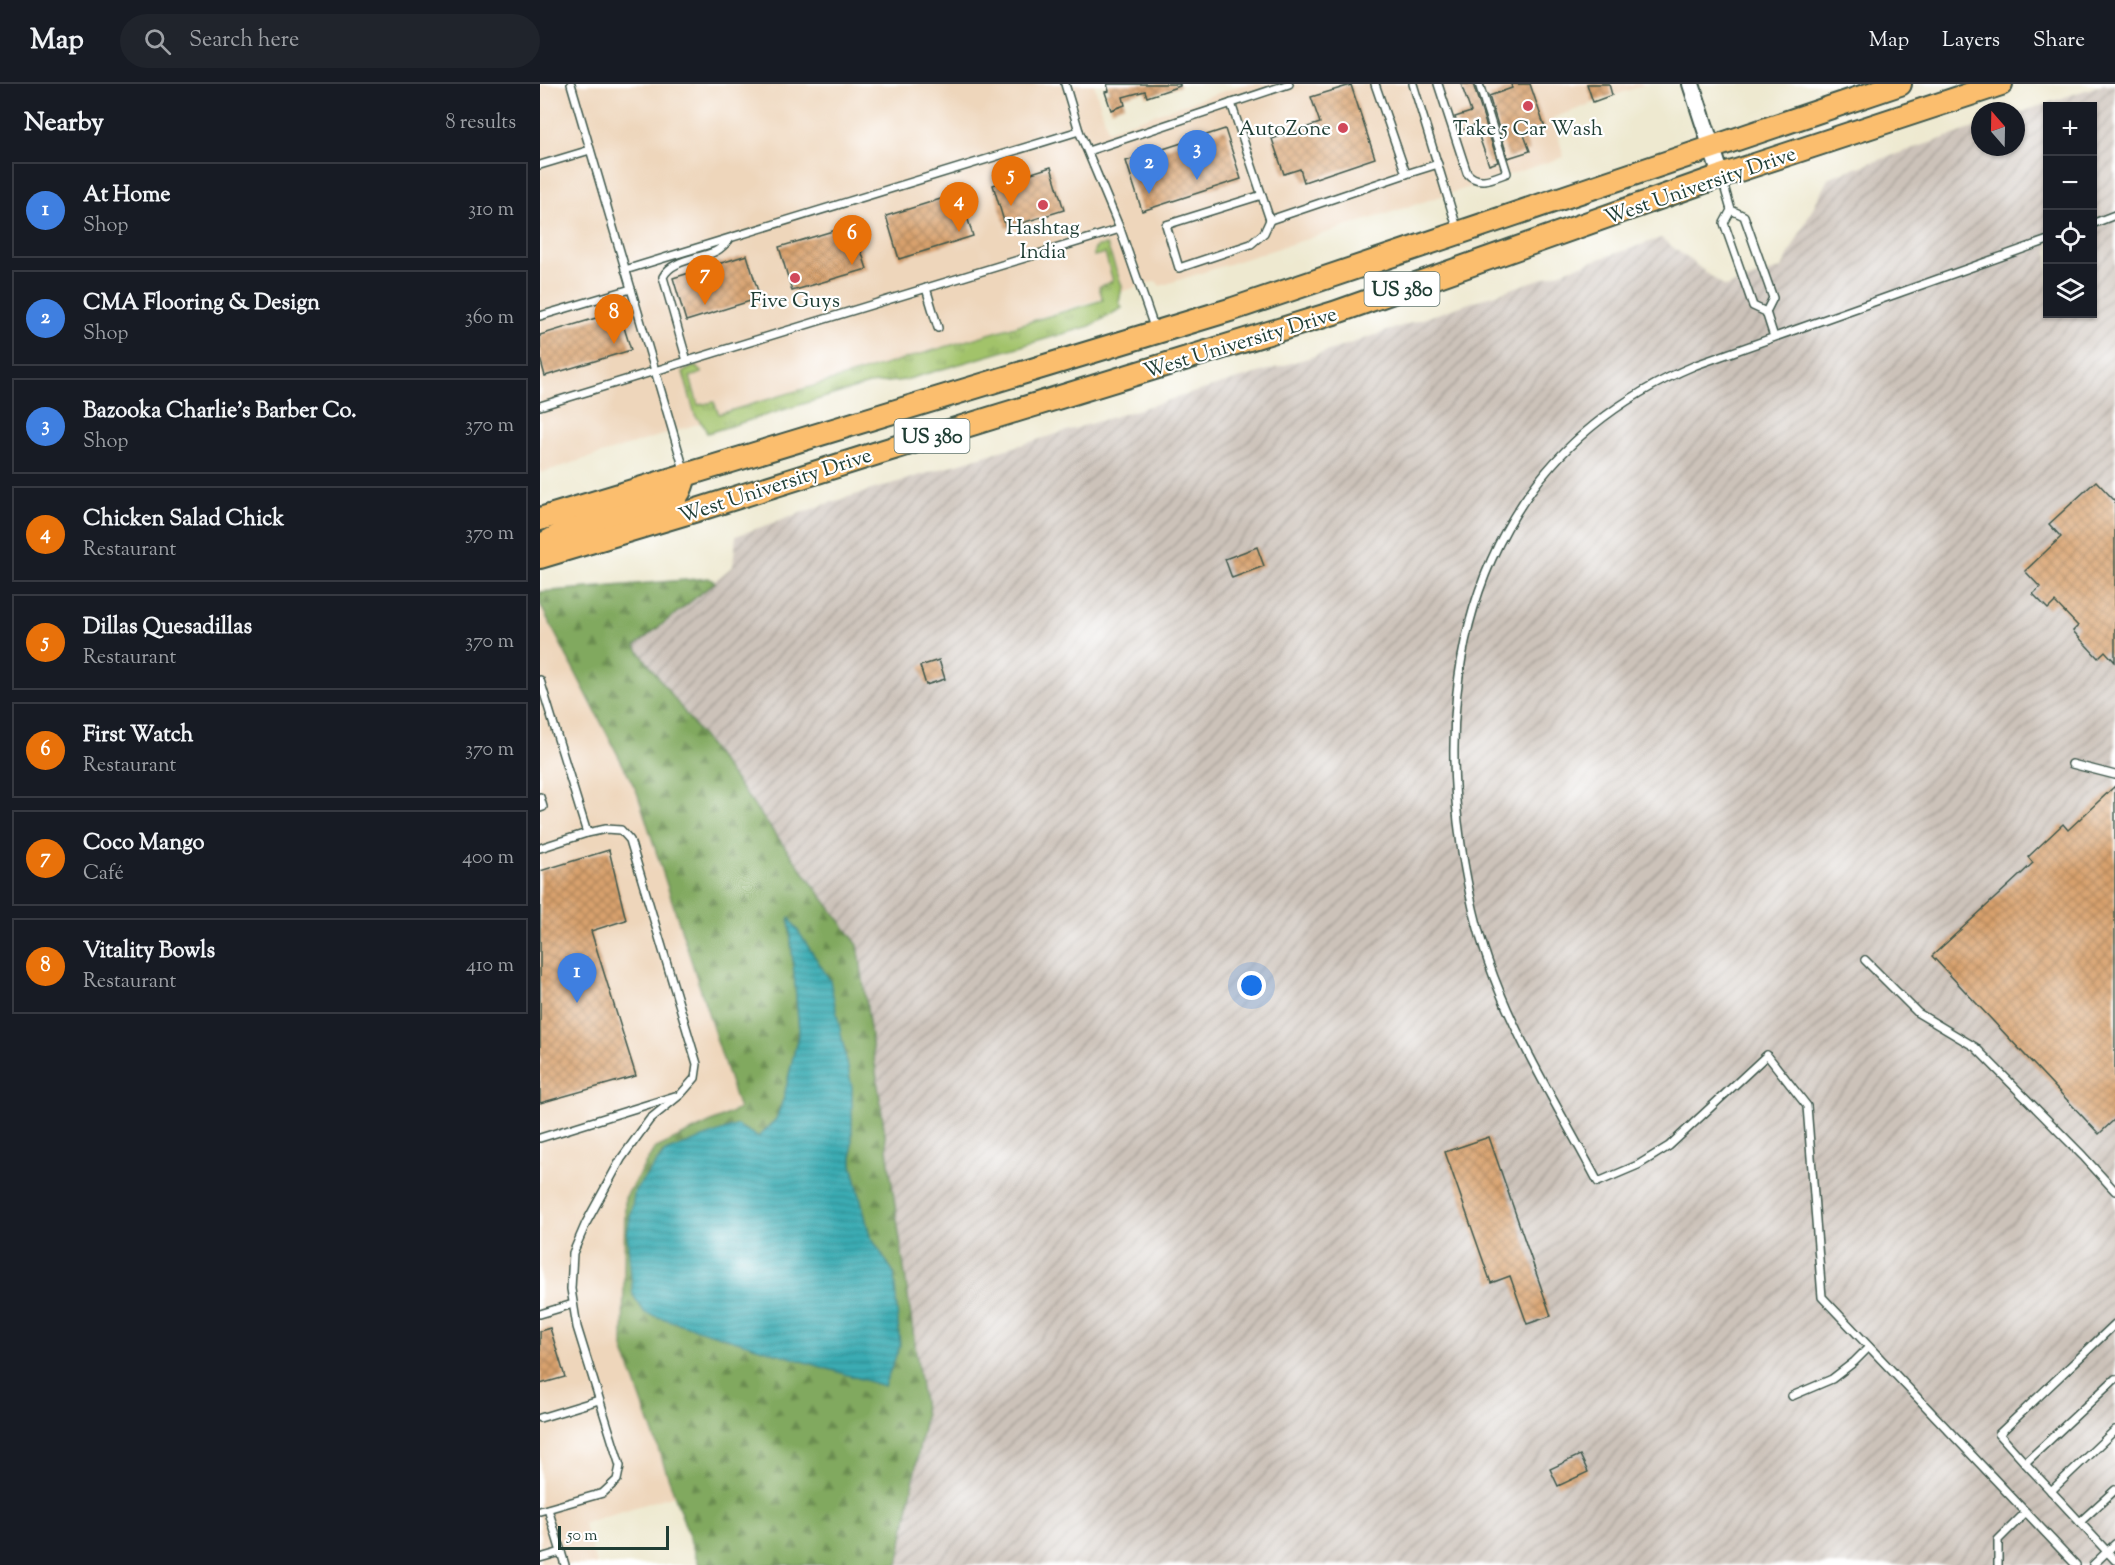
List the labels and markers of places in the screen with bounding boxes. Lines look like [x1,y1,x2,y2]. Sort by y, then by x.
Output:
marker: Take 5 Car Wash [1521,99,1535,113]
place label: AutoZone [1239,115,1331,145]
place label: Take 5 Car Wash [1453,115,1603,145]
marker: AutoZone [1336,121,1350,135]
pin: 3 [1178,130,1216,180]
pin: 2 [1130,144,1168,194]
pin: 5 [992,156,1030,206]
pin: 4 [940,182,978,232]
marker: Hashtag India [1036,198,1050,212]
place label: Hashtag India [1006,214,1080,268]
pin: 6 [832,216,872,265]
pin: 7 [686,256,724,305]
marker: Five Guys [788,271,802,285]
place label: Five Guys [750,287,840,317]
pin: 8 [594,294,634,344]
pin: 1 [558,954,597,1003]

